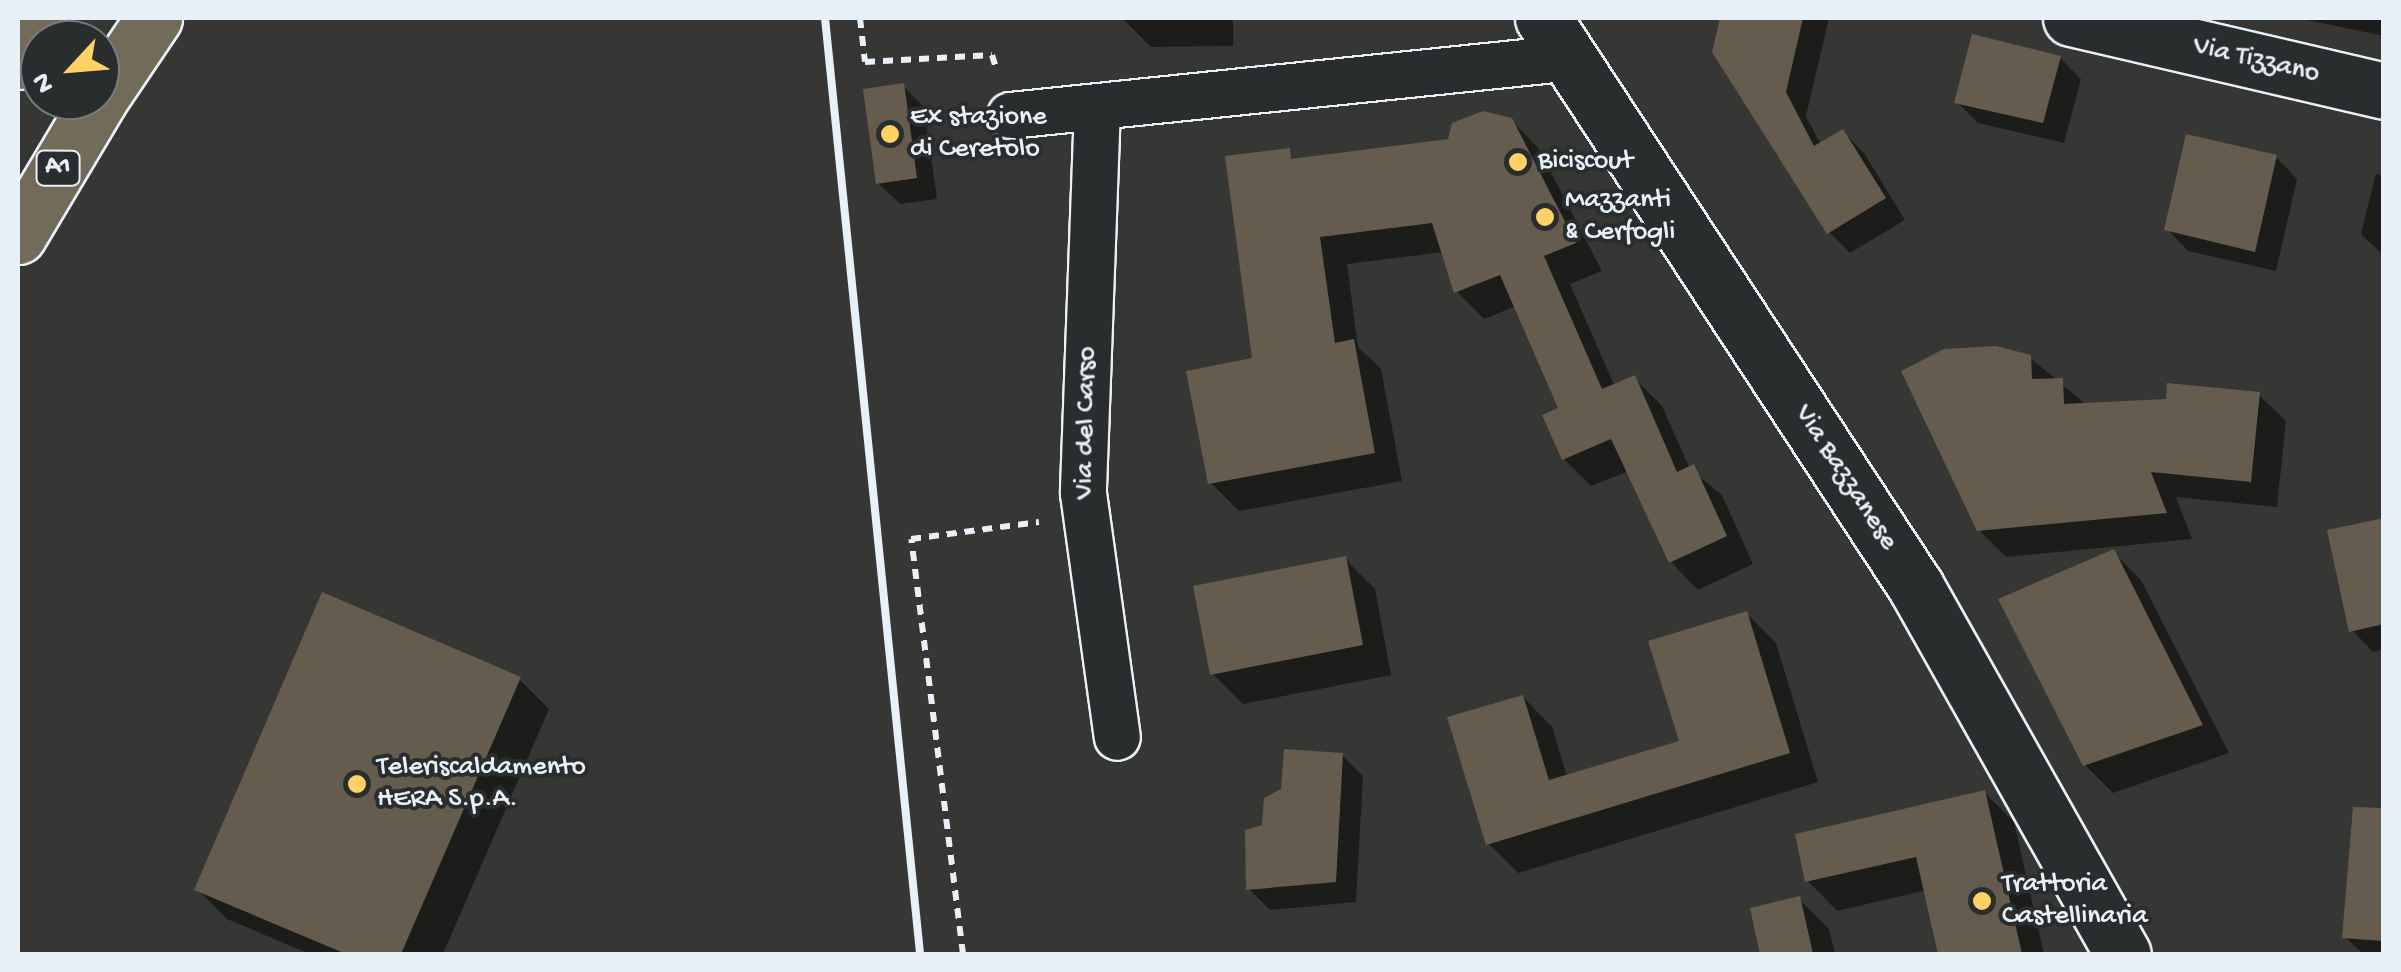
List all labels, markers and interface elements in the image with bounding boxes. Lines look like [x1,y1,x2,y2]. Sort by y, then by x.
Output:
north arrow [20,20,120,120]
street label: Via Tizzano [2190,30,2322,92]
text: N [26,67,63,98]
place label: Ex stazione di Ceretolo [910,101,1047,167]
marker: Ex stazione di Ceretolo [879,123,901,145]
place label: Biciscout [1538,145,1633,179]
road number: A1 [36,148,80,188]
marker: Biciscout [1507,151,1529,173]
place label: Mazzanti & Cerfogli [1565,184,1675,250]
marker: Mazzanti & Cerfogli [1534,206,1556,228]
street label: Via del Carso [1069,346,1105,500]
street label: Via Bazzanese [1786,399,1904,557]
place label: Teleriscaldamento HERA S.p.A. [377,751,586,817]
marker: Teleriscaldamento HERA S.p.A. [346,773,368,795]
place label: Trattoria Castellinaria [2002,868,2148,934]
marker: Trattoria Castellinaria [1971,890,1993,912]

